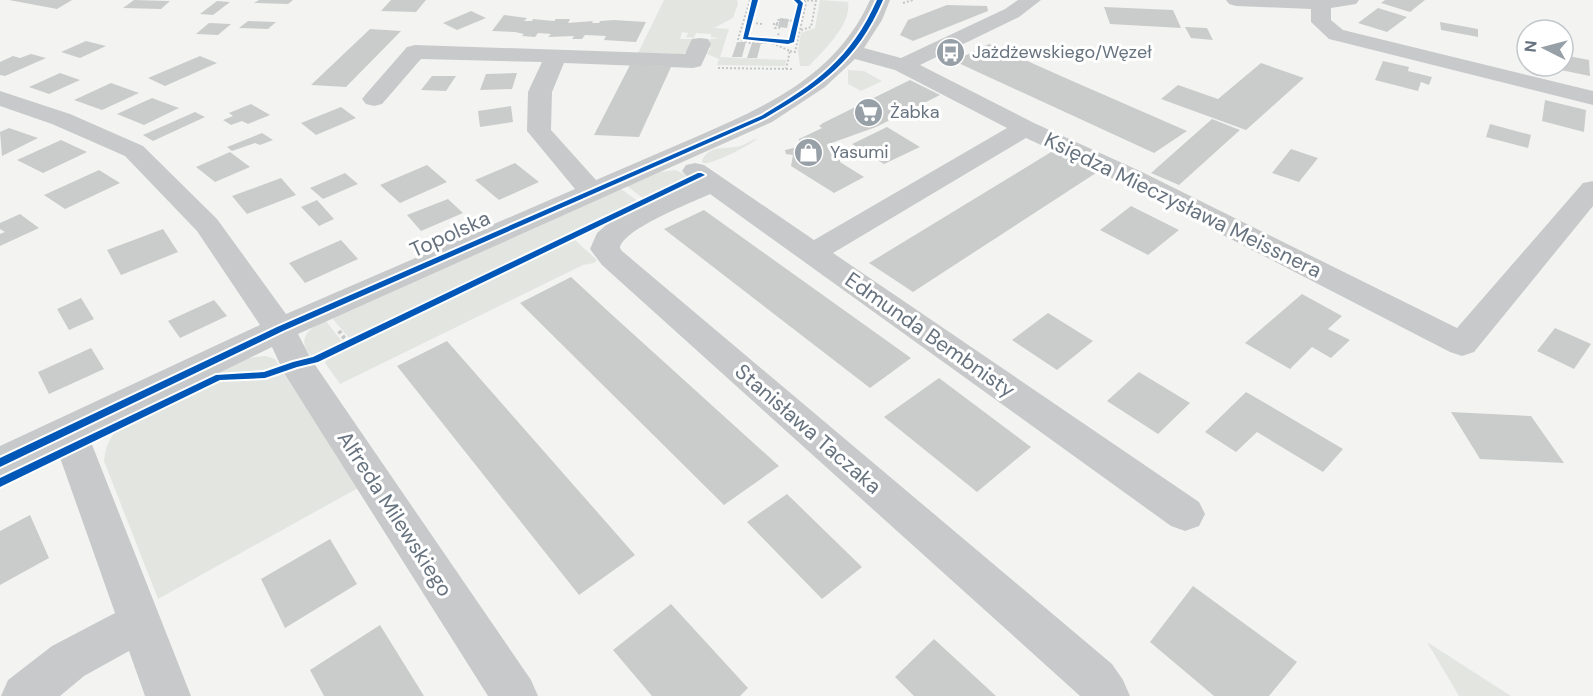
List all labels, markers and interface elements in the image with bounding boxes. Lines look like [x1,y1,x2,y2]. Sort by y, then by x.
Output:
north arrow [1515,18,1575,78]
bus stop icon: Jażdżewskiego/Węzeł [935,36,967,68]
place label: Jażdżewskiego/Węzeł [972,40,1152,64]
text: N [1520,40,1542,53]
supermarket icon: Żabka [853,96,885,128]
place label: Żabka [890,100,940,124]
street label: Księdza Mieczysława Meissnera [1040,126,1326,284]
shop icon: Yasumi [793,136,825,168]
place label: Yasumi [830,140,889,164]
street label: Topolska [405,204,495,264]
street label: Edmunda Bembnisty [839,266,1021,404]
street label: Stanisława Taczaka [729,358,887,500]
street label: Alfreda Milewskiego [331,426,459,602]

